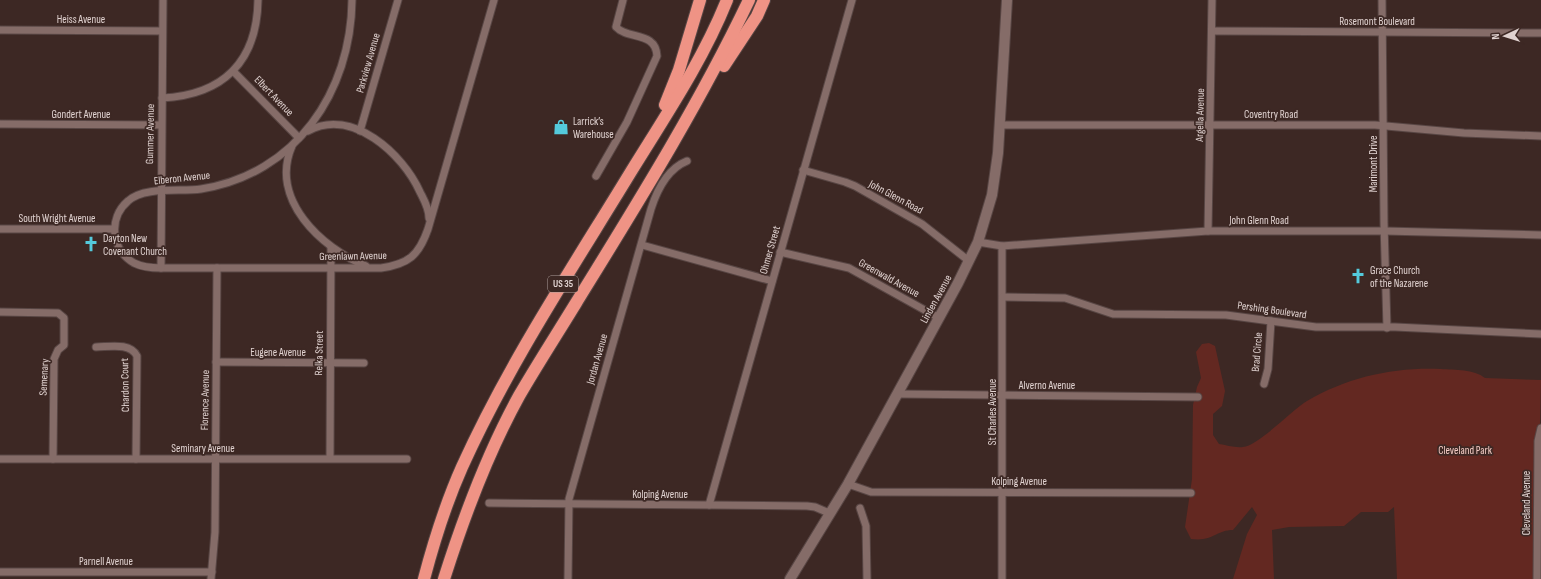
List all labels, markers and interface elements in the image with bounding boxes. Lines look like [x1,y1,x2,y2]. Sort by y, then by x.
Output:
street label: Heiss Avenue [57,13,105,26]
street label: Rosemont Boulevard [1339,15,1415,28]
north arrow [1485,16,1525,56]
street label: Parkview Avenue [353,32,383,94]
text: N [1489,33,1502,40]
street label: Elbert Avenue [252,73,296,119]
street label: Argella Avenue [1193,88,1207,143]
street label: Gummer Avenue [143,104,157,164]
street label: Gondert Avenue [51,108,111,121]
street label: Coventry Road [1244,108,1298,121]
place label: Larrick’s Warehouse [573,115,614,141]
shop icon: Larrick’s Warehouse [552,118,570,136]
street label: Marimont Drive [1367,136,1380,192]
street label: Elberon Avenue [153,169,211,187]
street label: John Glenn Road [866,177,926,217]
street label: South Wright Avenue [18,212,96,225]
street label: John Glenn Road [1228,214,1289,227]
street label: Ohmer Street [757,224,783,276]
place label: Dayton New Covenant Church [103,232,167,258]
church icon: Dayton New Covenant Church [82,235,100,253]
street label: Greenlawn Avenue [319,249,387,263]
street label: Greenwald Avenue [856,256,922,300]
place label: Grace Church of the Nazarene [1370,264,1428,290]
church icon: Grace Church of the Nazarene [1349,267,1367,285]
street label: Linden Avenue [917,273,955,325]
road number: US 35 [548,276,578,292]
street label: Pershing Boulevard [1236,299,1308,321]
street label: Relka Street [312,330,326,376]
street label: Jordan Avenue [583,332,610,387]
street label: Brad Circle [1249,332,1265,372]
street label: Eugene Avenue [250,346,306,359]
street label: Semenary [37,357,51,396]
street label: Chardon Court [118,357,132,412]
street label: Florence Avenue [198,370,212,430]
street label: St Charles Avenue [986,379,999,445]
street label: Alverno Avenue [1018,379,1075,392]
street label: Seminary Avenue [171,442,235,455]
park label: Cleveland Park [1438,444,1493,457]
street label: Cleveland Avenue [1520,471,1533,535]
street label: Kolping Avenue [991,475,1047,488]
street label: Kolping Avenue [632,488,688,501]
street label: Parnell Avenue [79,555,133,568]

